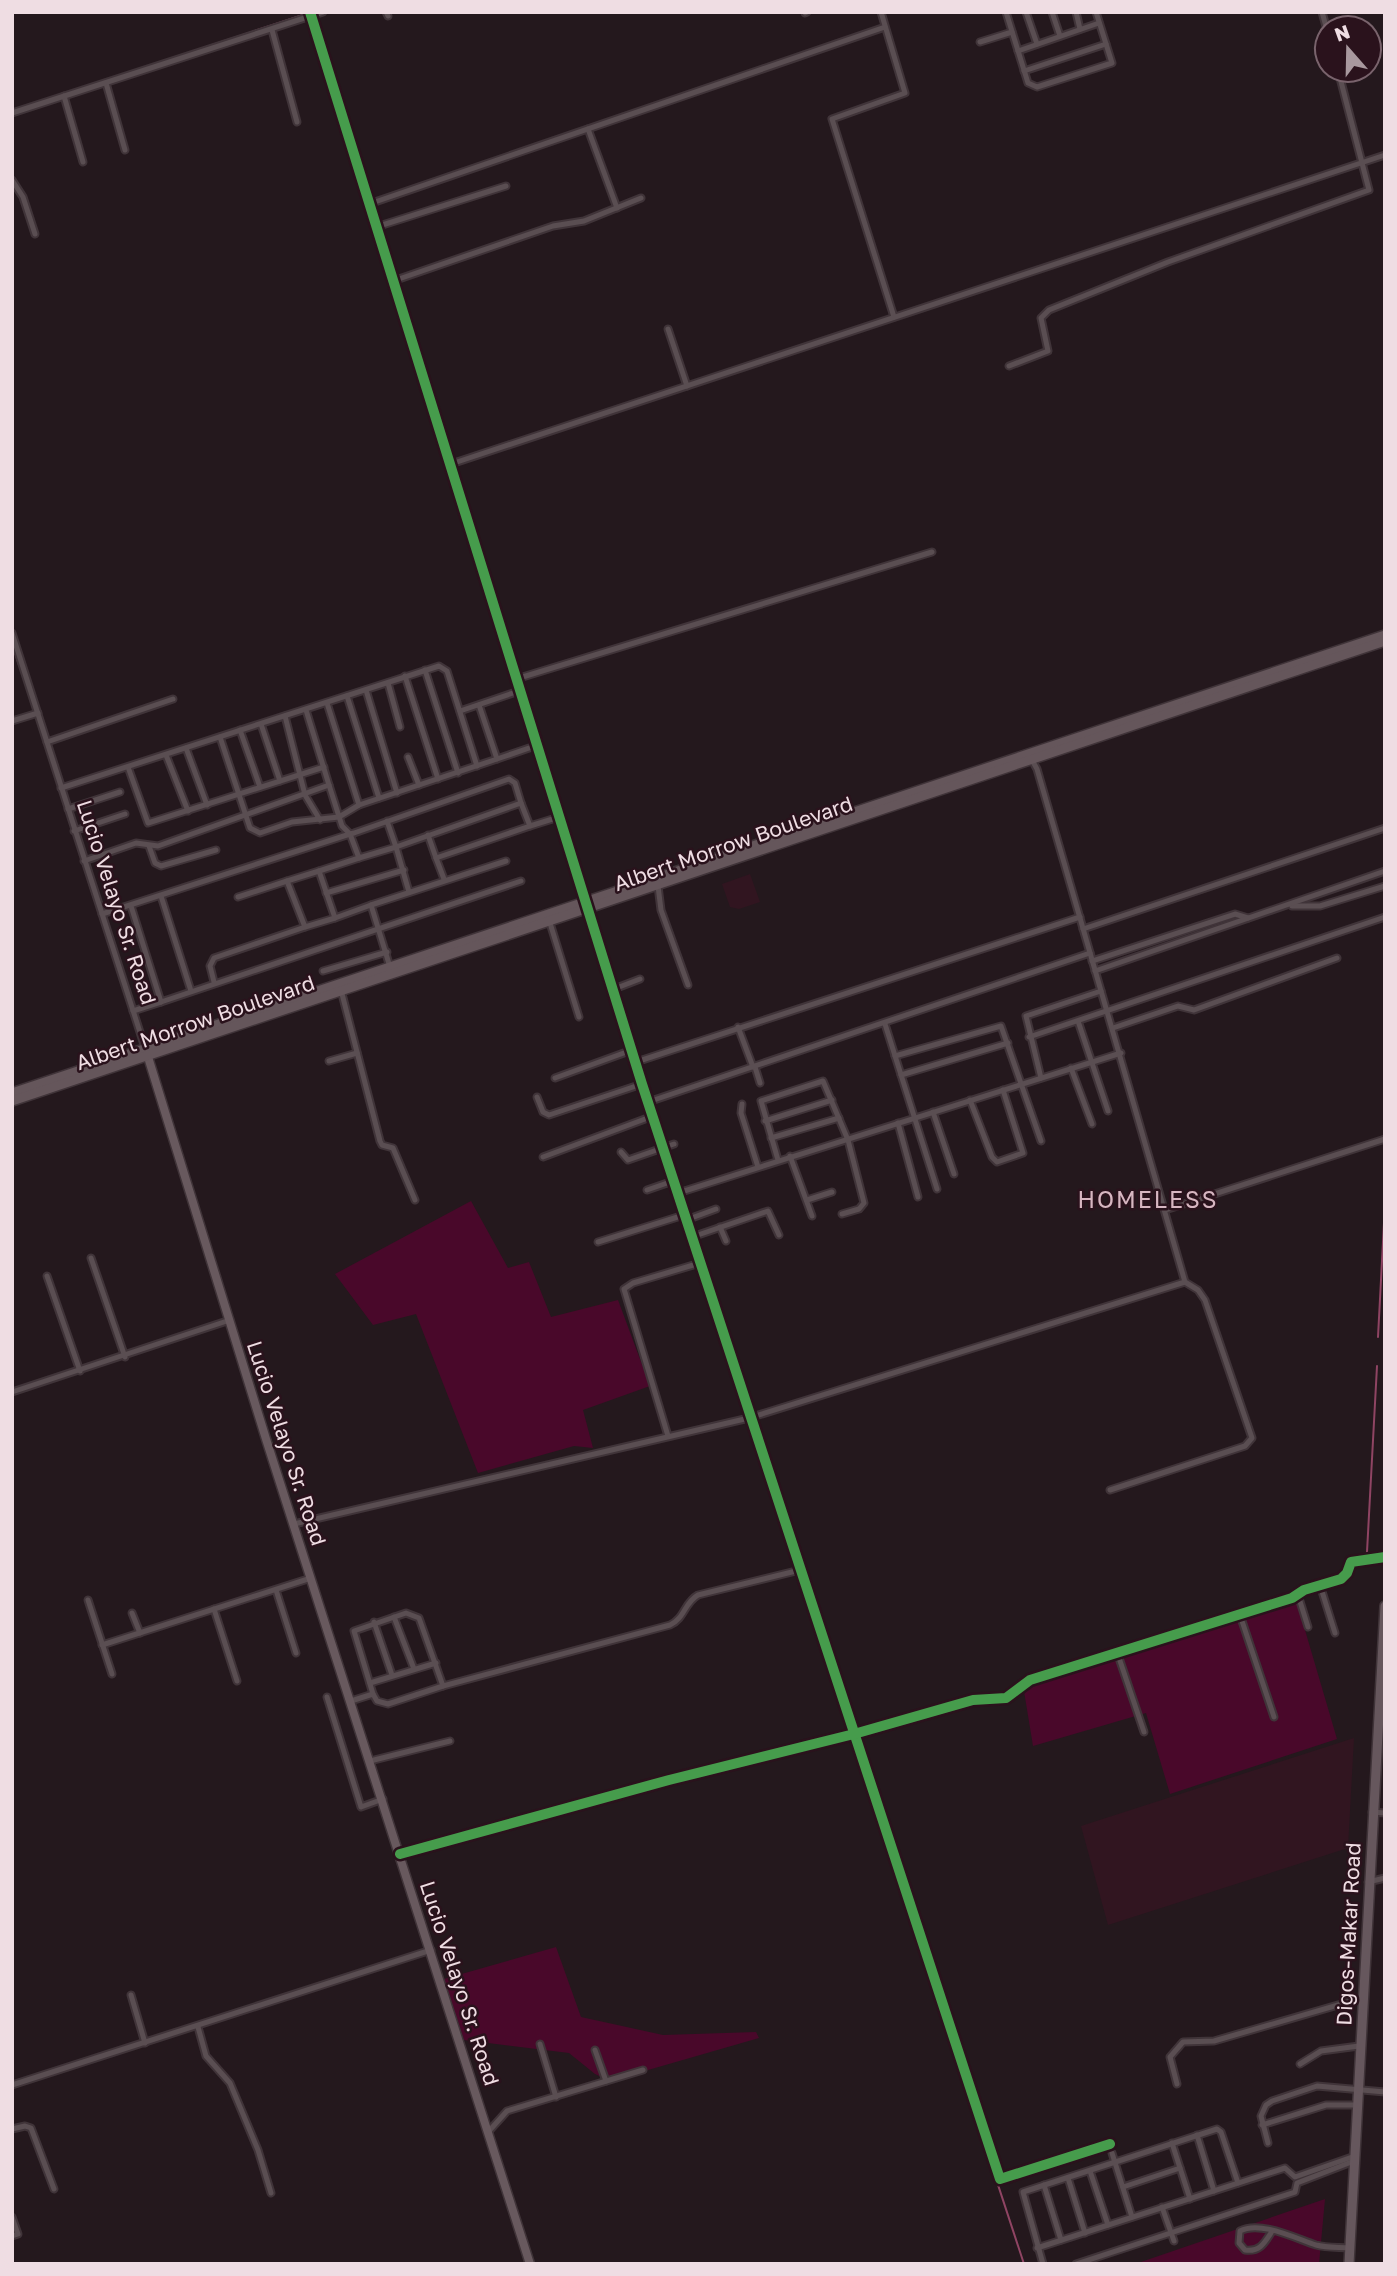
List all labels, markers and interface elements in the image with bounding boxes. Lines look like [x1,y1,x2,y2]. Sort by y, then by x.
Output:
north arrow [1313,14,1383,84]
text: N [1331,19,1353,46]
street label: Albert Morrow Boulevard [610,790,856,896]
street label: Lucio Velayo Sr. Road [72,796,162,1008]
street label: Albert Morrow Boulevard [72,969,318,1075]
district label: HOMELESS [1078,1185,1218,1213]
street label: Lucio Velayo Sr. Road [242,1337,332,1549]
street label: Digos-Makar Road [1330,1842,1366,2026]
street label: Lucio Velayo Sr. Road [415,1877,505,2089]

